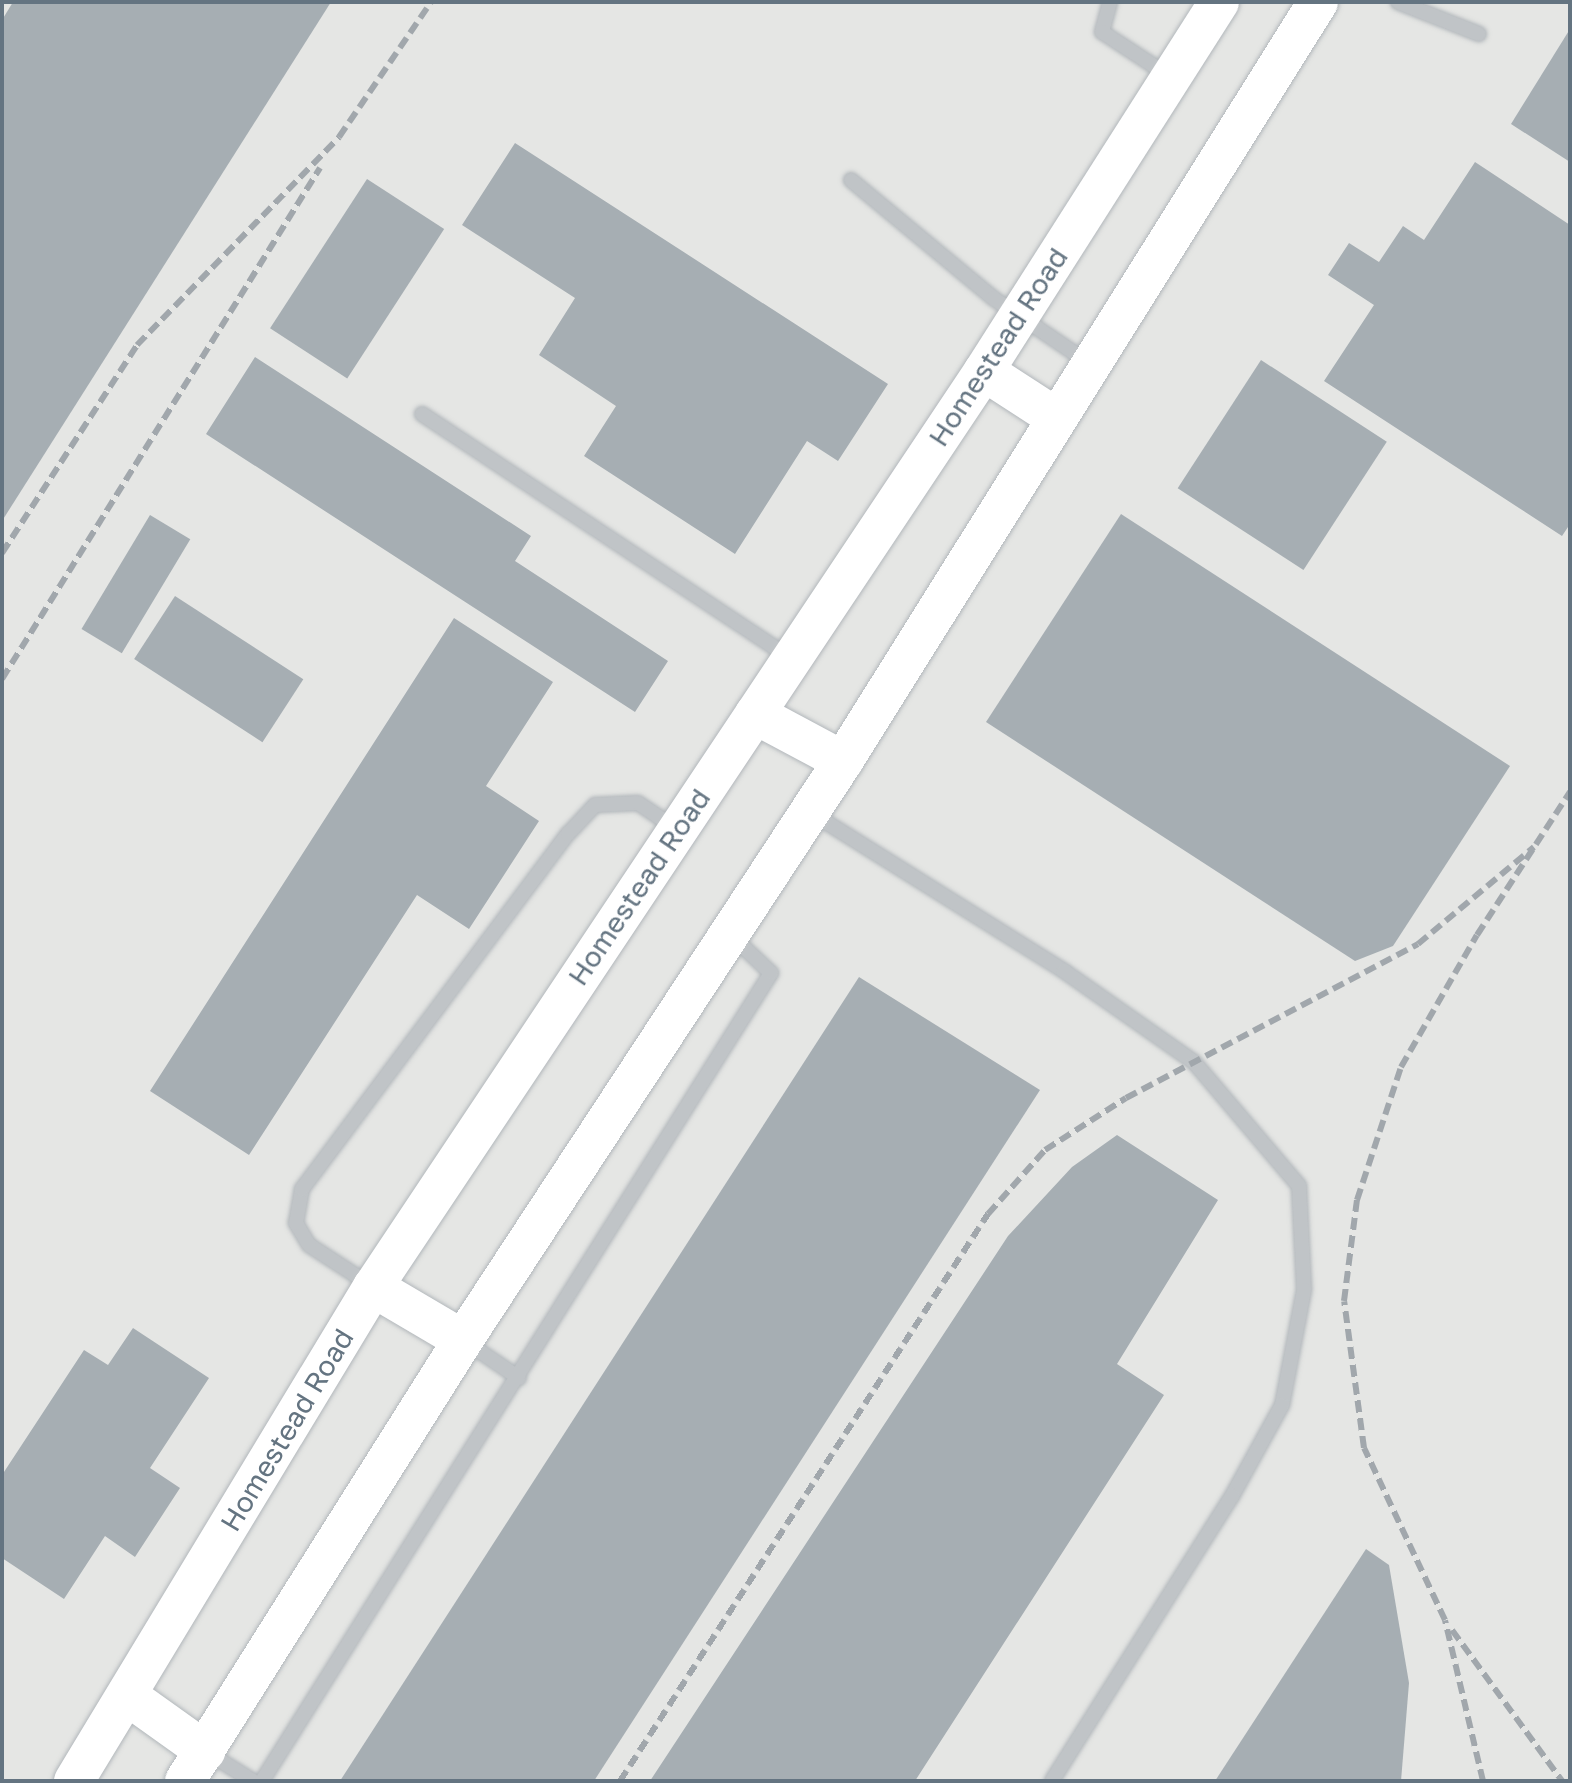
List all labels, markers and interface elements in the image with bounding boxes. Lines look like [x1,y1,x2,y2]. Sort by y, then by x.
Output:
street label: Homestead Road [921,241,1075,453]
street label: Homestead Road [561,782,717,992]
street label: Homestead Road [213,1323,361,1537]

